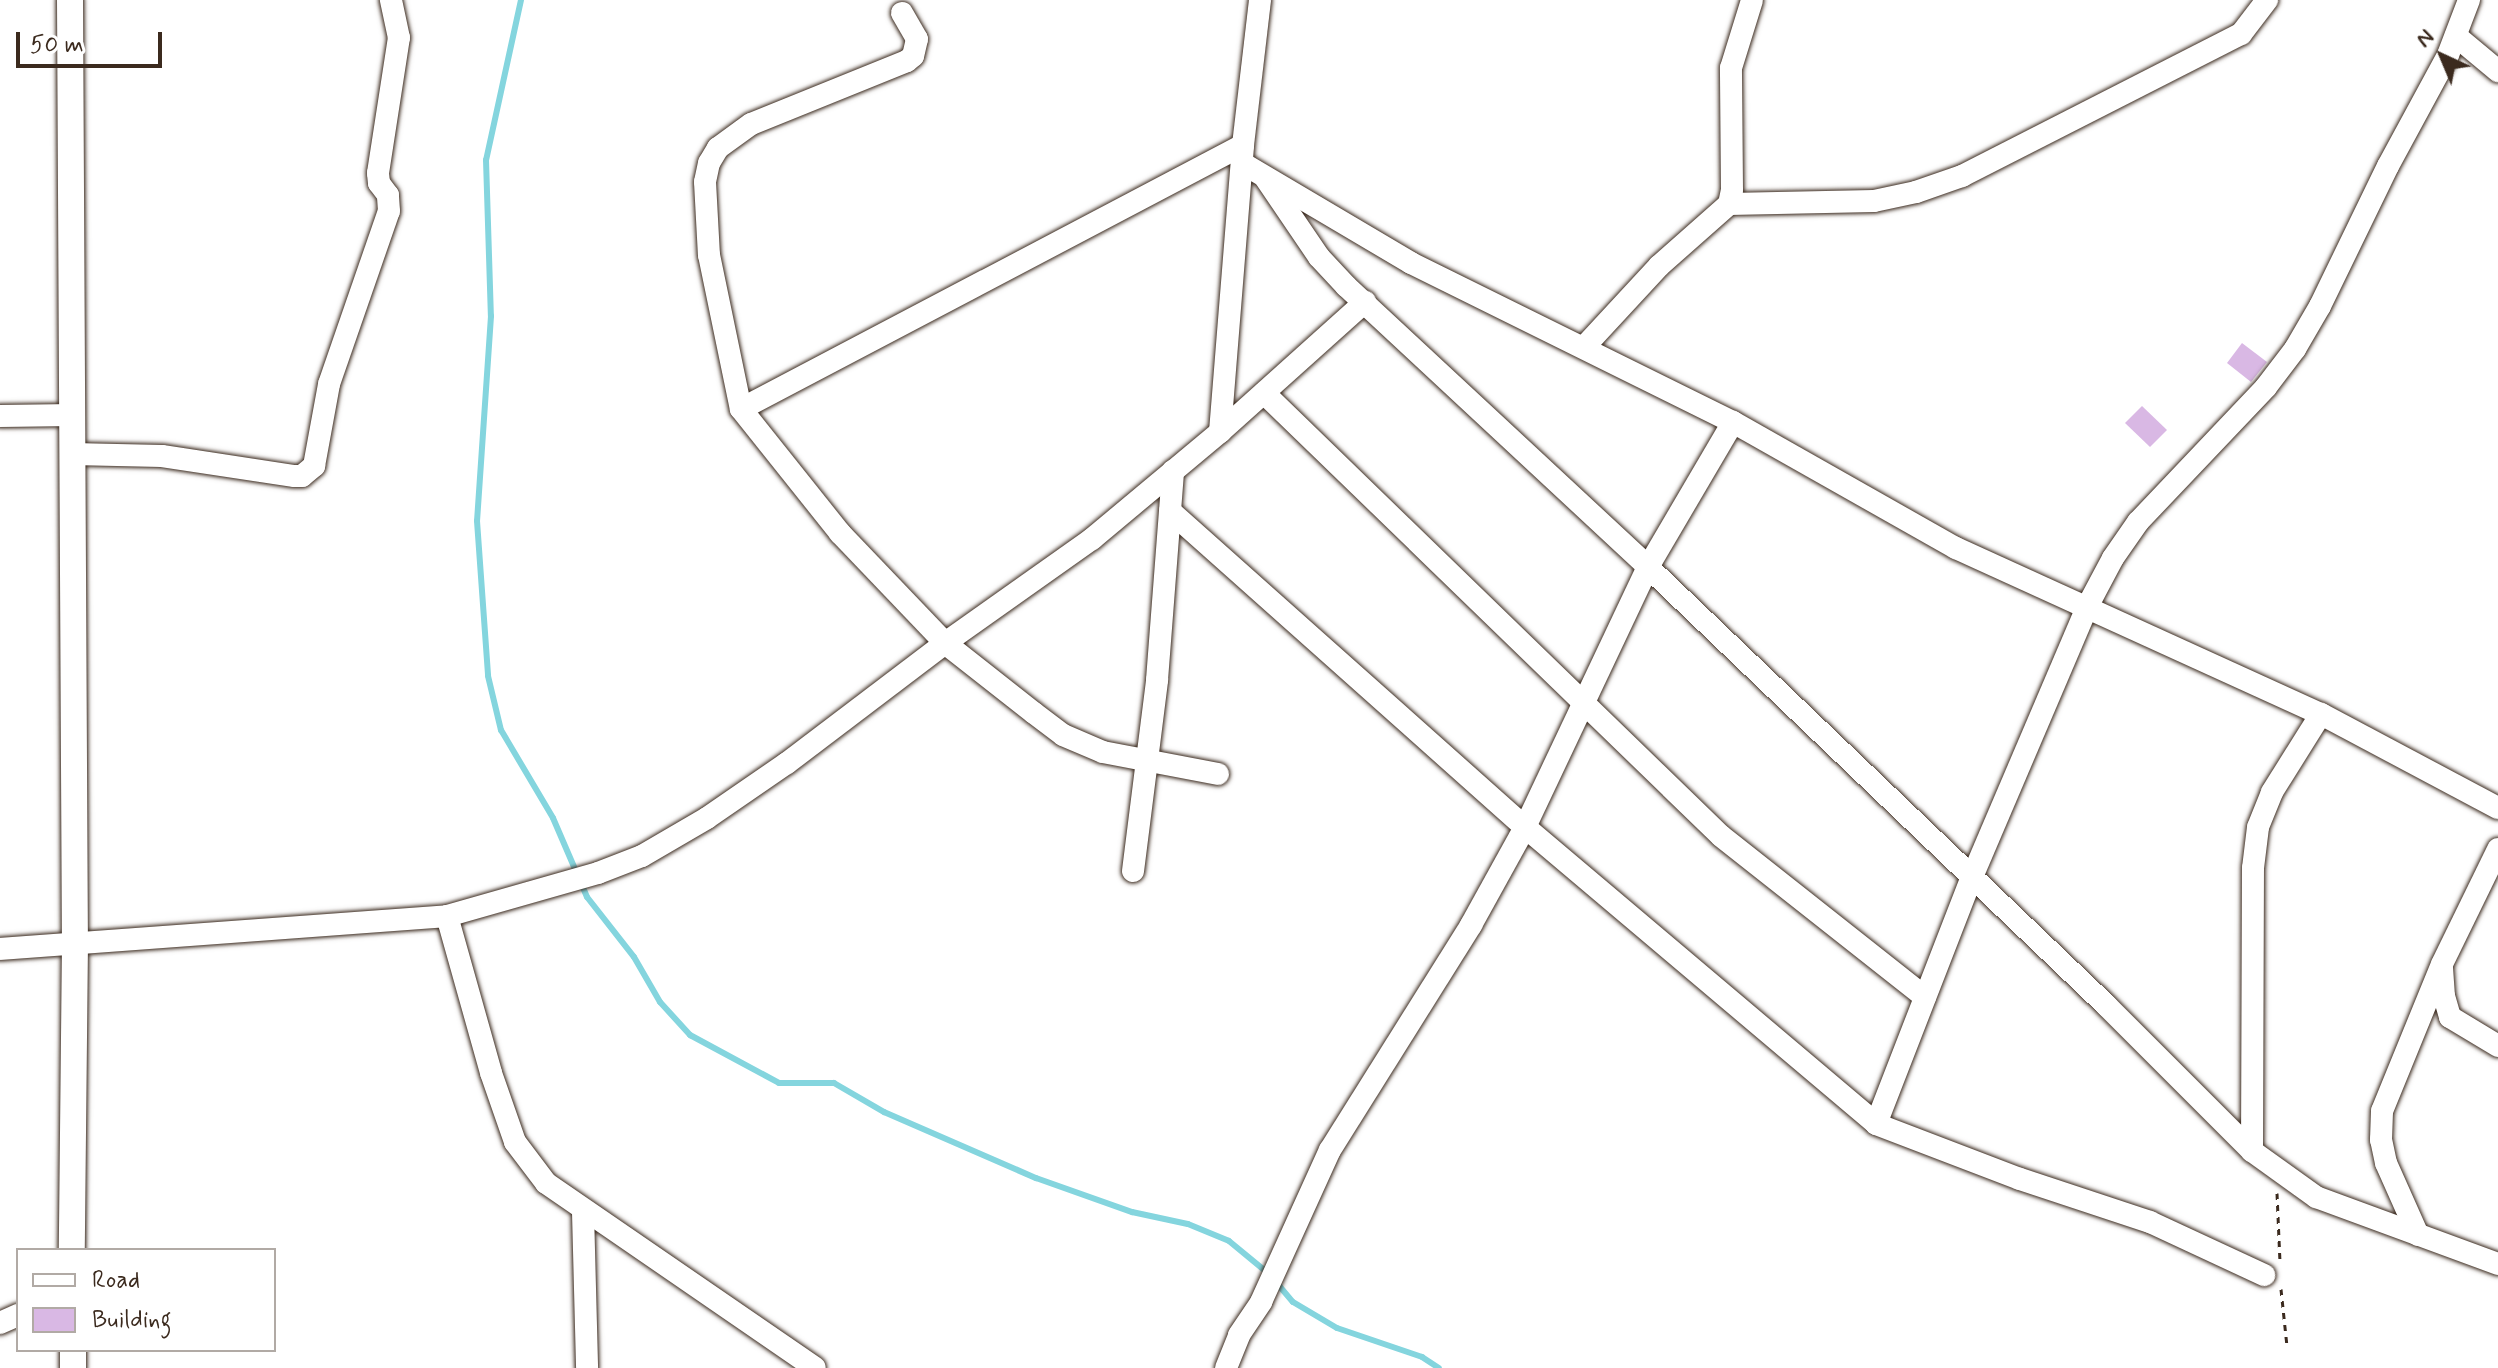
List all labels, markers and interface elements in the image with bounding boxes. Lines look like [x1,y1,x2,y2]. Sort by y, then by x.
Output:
scale bar [20,16,166,66]
north arrow [2402,16,2482,96]
text: N [2410,24,2440,54]
text: 50 m [30,30,84,61]
legend [16,1248,276,1352]
text: Road [92,1265,140,1296]
text: Building [92,1305,172,1336]

